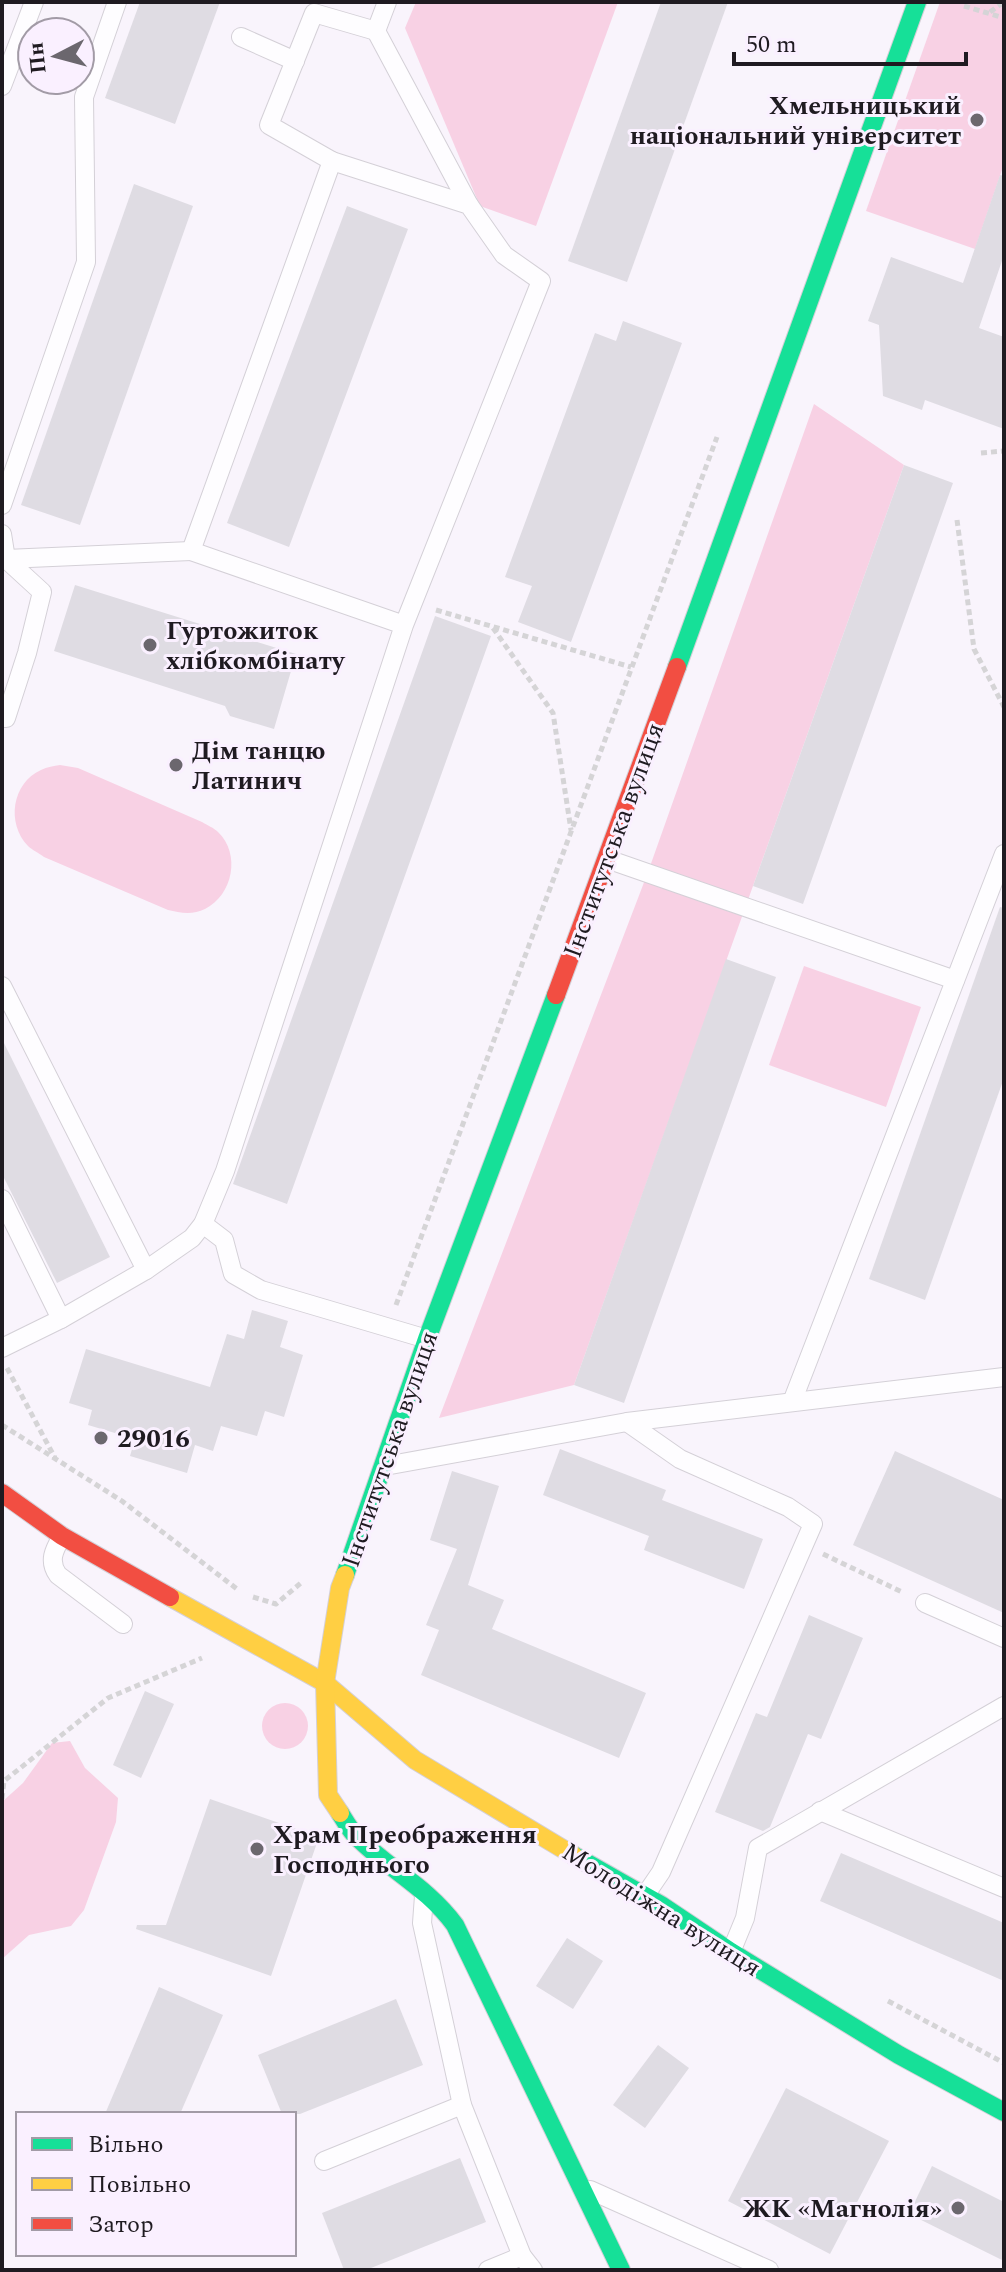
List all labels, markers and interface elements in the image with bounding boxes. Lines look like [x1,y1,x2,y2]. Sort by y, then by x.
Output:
north arrow [16,16,96,96]
scale bar [734,16,966,66]
text: 50 m [746,27,797,63]
text: Пн [20,40,56,75]
place label: Хмельницький національний університет [630,86,961,156]
marker: Хмельницький національний університет [968,111,986,129]
place label: Гуртожиток хлібкомбінату [166,611,346,681]
marker: Гуртожиток хлібкомбінату [141,636,159,654]
street label: Інститутська вулиця [553,717,675,964]
place label: Дім танцю Латинич [192,731,325,801]
marker: Дім танцю Латинич [167,756,185,774]
street label: Інститутська вулиця [331,1326,449,1573]
place label: 29016 [117,1419,190,1459]
marker: 29016 [92,1429,110,1447]
place label: Храм Преображення Господнього [273,1815,537,1885]
street label: Молодіжна вулиця [554,1832,769,1987]
marker: Храм Преображення Господнього [248,1840,266,1858]
legend [16,2112,296,2256]
text: Вільно [88,2127,163,2163]
text: Повільно [88,2167,191,2203]
place label: ЖК «Магнолія» [743,2189,942,2229]
marker: ЖК «Магнолія» [949,2199,967,2217]
text: Затор [88,2207,154,2243]

